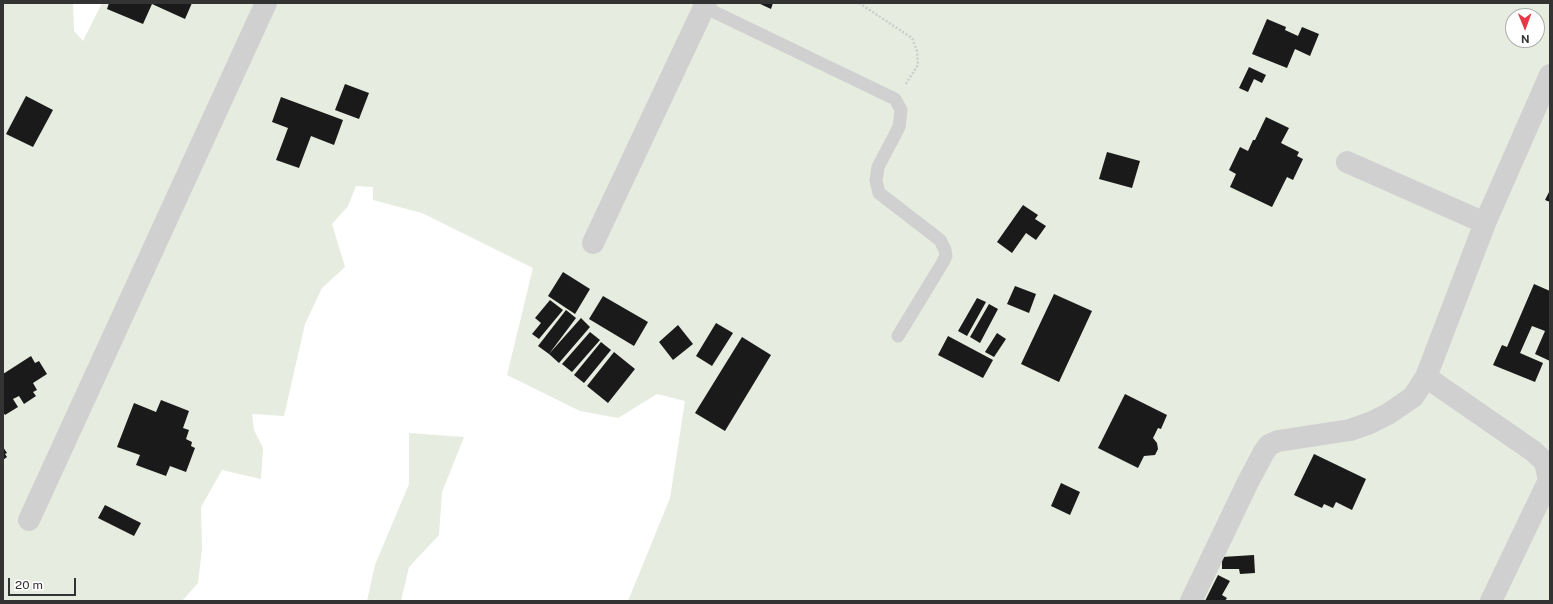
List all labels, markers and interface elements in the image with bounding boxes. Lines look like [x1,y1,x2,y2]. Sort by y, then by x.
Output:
north arrow [1505,8,1545,48]
text: N [1521,33,1530,45]
scale bar [10,570,78,596]
text: 20 m [15,578,43,592]

